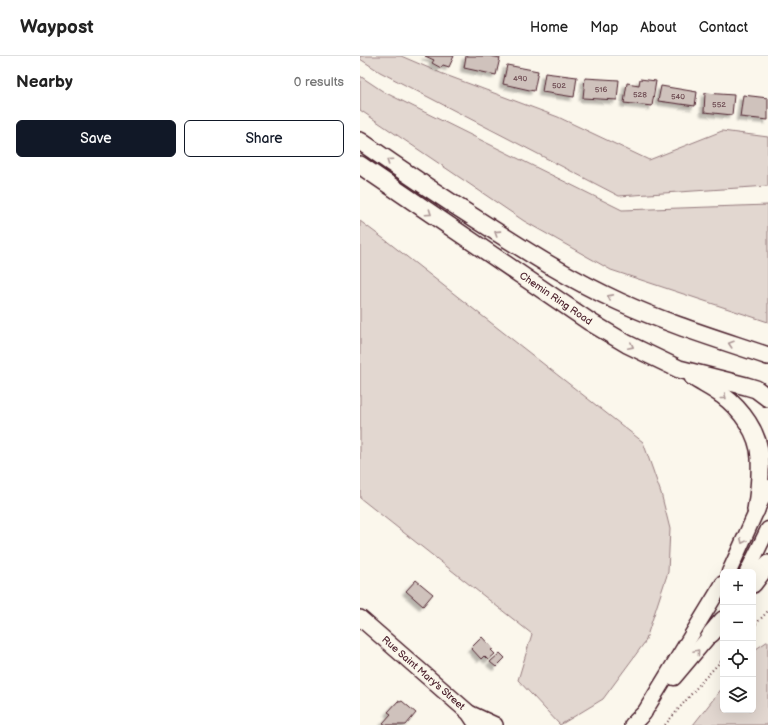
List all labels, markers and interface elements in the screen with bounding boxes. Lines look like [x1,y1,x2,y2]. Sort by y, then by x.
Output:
text: Waypost [20,16,94,39]
text: Home [530,19,568,36]
text: Map [590,19,618,36]
text: About [640,19,677,36]
text: Contact [699,19,748,36]
text: Nearby [16,72,73,92]
text: 0 results [294,74,344,90]
house number: 490 [513,74,527,83]
house number: 502 [552,81,566,90]
house number: 516 [595,85,607,94]
house number: 528 [633,90,647,99]
house number: 540 [671,92,685,101]
house number: 552 [712,100,726,109]
button: Save [16,120,176,157]
button: Share [184,120,344,157]
one-way arrow [386,159,393,166]
one-way arrow [425,208,432,215]
one-way arrow [494,230,501,237]
street label: Chemin Ring Road [517,270,595,328]
one-way arrow [607,294,614,302]
one-way arrow [728,340,735,348]
one-way arrow [627,341,634,349]
one-way arrow [719,393,726,400]
one-way arrow [740,537,748,545]
map controls [720,569,756,713]
button: + [720,569,756,605]
button: − [720,605,756,641]
street label: Rue Saint Mary's Street [379,634,467,713]
button: locate [720,641,756,677]
one-way arrow [692,649,699,656]
button: layers [720,677,756,713]

